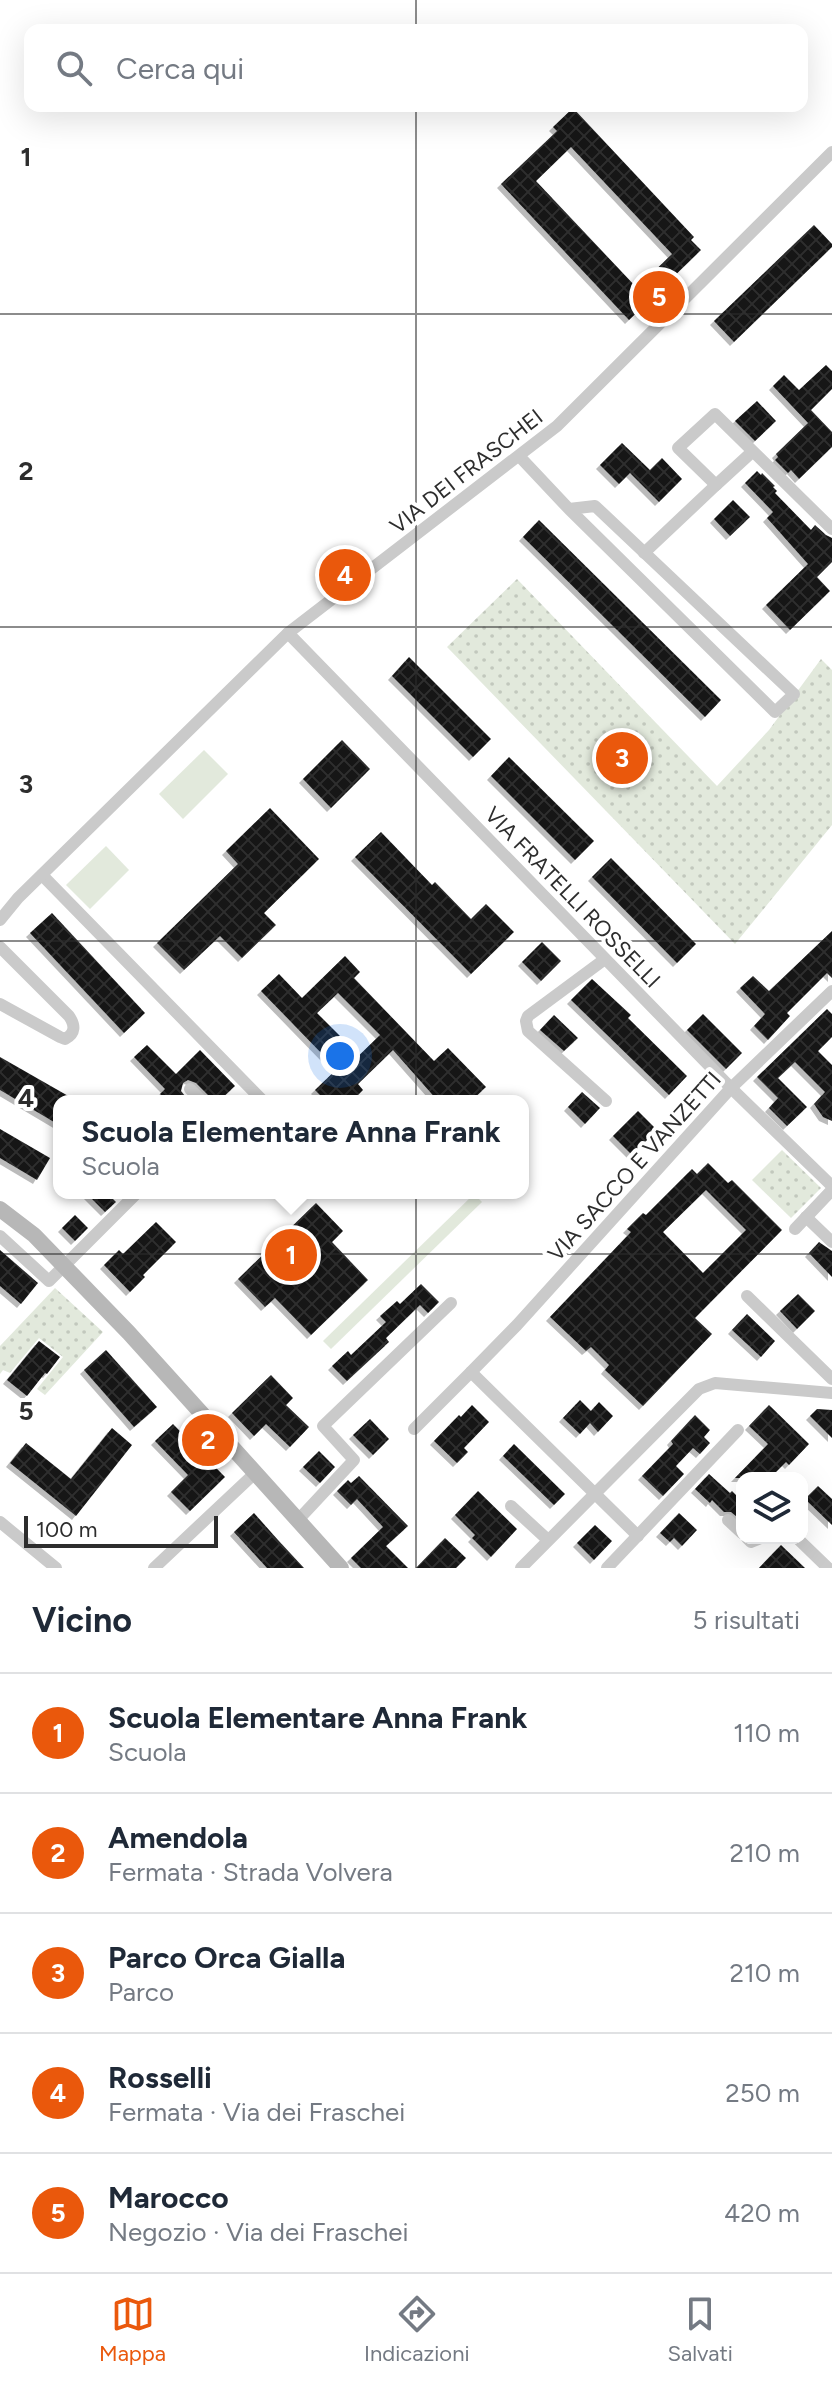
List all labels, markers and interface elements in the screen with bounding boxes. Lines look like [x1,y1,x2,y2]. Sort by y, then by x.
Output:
search box [24,24,808,112]
icon: search [52,46,96,90]
text: Cerca qui [116,50,244,87]
text: 1 [21,141,31,173]
pin: 5 [633,267,685,327]
street label: VIA DEI FRASCHEI [384,403,548,539]
text: 2 [18,455,34,487]
pin: 4 [319,545,371,605]
pin: 3 [596,728,648,788]
text: 3 [19,768,33,800]
street label: VIA FRATELLI ROSSELLI [479,801,666,993]
your location [320,1036,360,1076]
street label: VIA SACCO E VANZETTI [542,1066,727,1267]
text: 4 [18,1082,34,1114]
popup [53,1095,529,1199]
text: Scuola Elementare Anna Frank [81,1113,501,1150]
text: Scuola [81,1150,160,1182]
pin: 1 [265,1225,317,1285]
text: 5 [18,1395,34,1427]
pin: 2 [182,1410,234,1470]
map controls [736,1472,808,1544]
button: layers [736,1472,808,1544]
scale bar [24,1512,218,1548]
text: 100 m [36,1516,97,1543]
text: Vicino [32,1600,132,1641]
text: 5 risultati [693,1604,800,1636]
text: Scuola Elementare Anna Frank [108,1699,527,1736]
text: 1 [53,1717,63,1749]
text: 110 m [733,1717,800,1749]
text: Scuola [108,1736,187,1768]
text: Amendola [108,1819,248,1856]
text: 2 [50,1837,66,1869]
text: 210 m [730,1837,800,1869]
text: Fermata · Strada Volvera [108,1856,393,1888]
text: Parco Orca Gialla [108,1939,345,1976]
text: 3 [51,1957,65,1989]
text: 210 m [730,1957,800,1989]
text: Parco [108,1976,174,2008]
text: Rosselli [108,2059,212,2096]
text: 4 [50,2077,66,2109]
text: 250 m [725,2077,800,2109]
text: Fermata · Via dei Fraschei [108,2096,405,2128]
text: Marocco [108,2179,229,2216]
text: 5 [50,2197,66,2229]
text: 420 m [724,2197,800,2229]
text: Negozio · Via dei Fraschei [108,2216,408,2248]
tab: Mappa [99,2292,166,2367]
tab: Indicazioni [364,2292,470,2367]
tab: Salvati [668,2292,733,2367]

